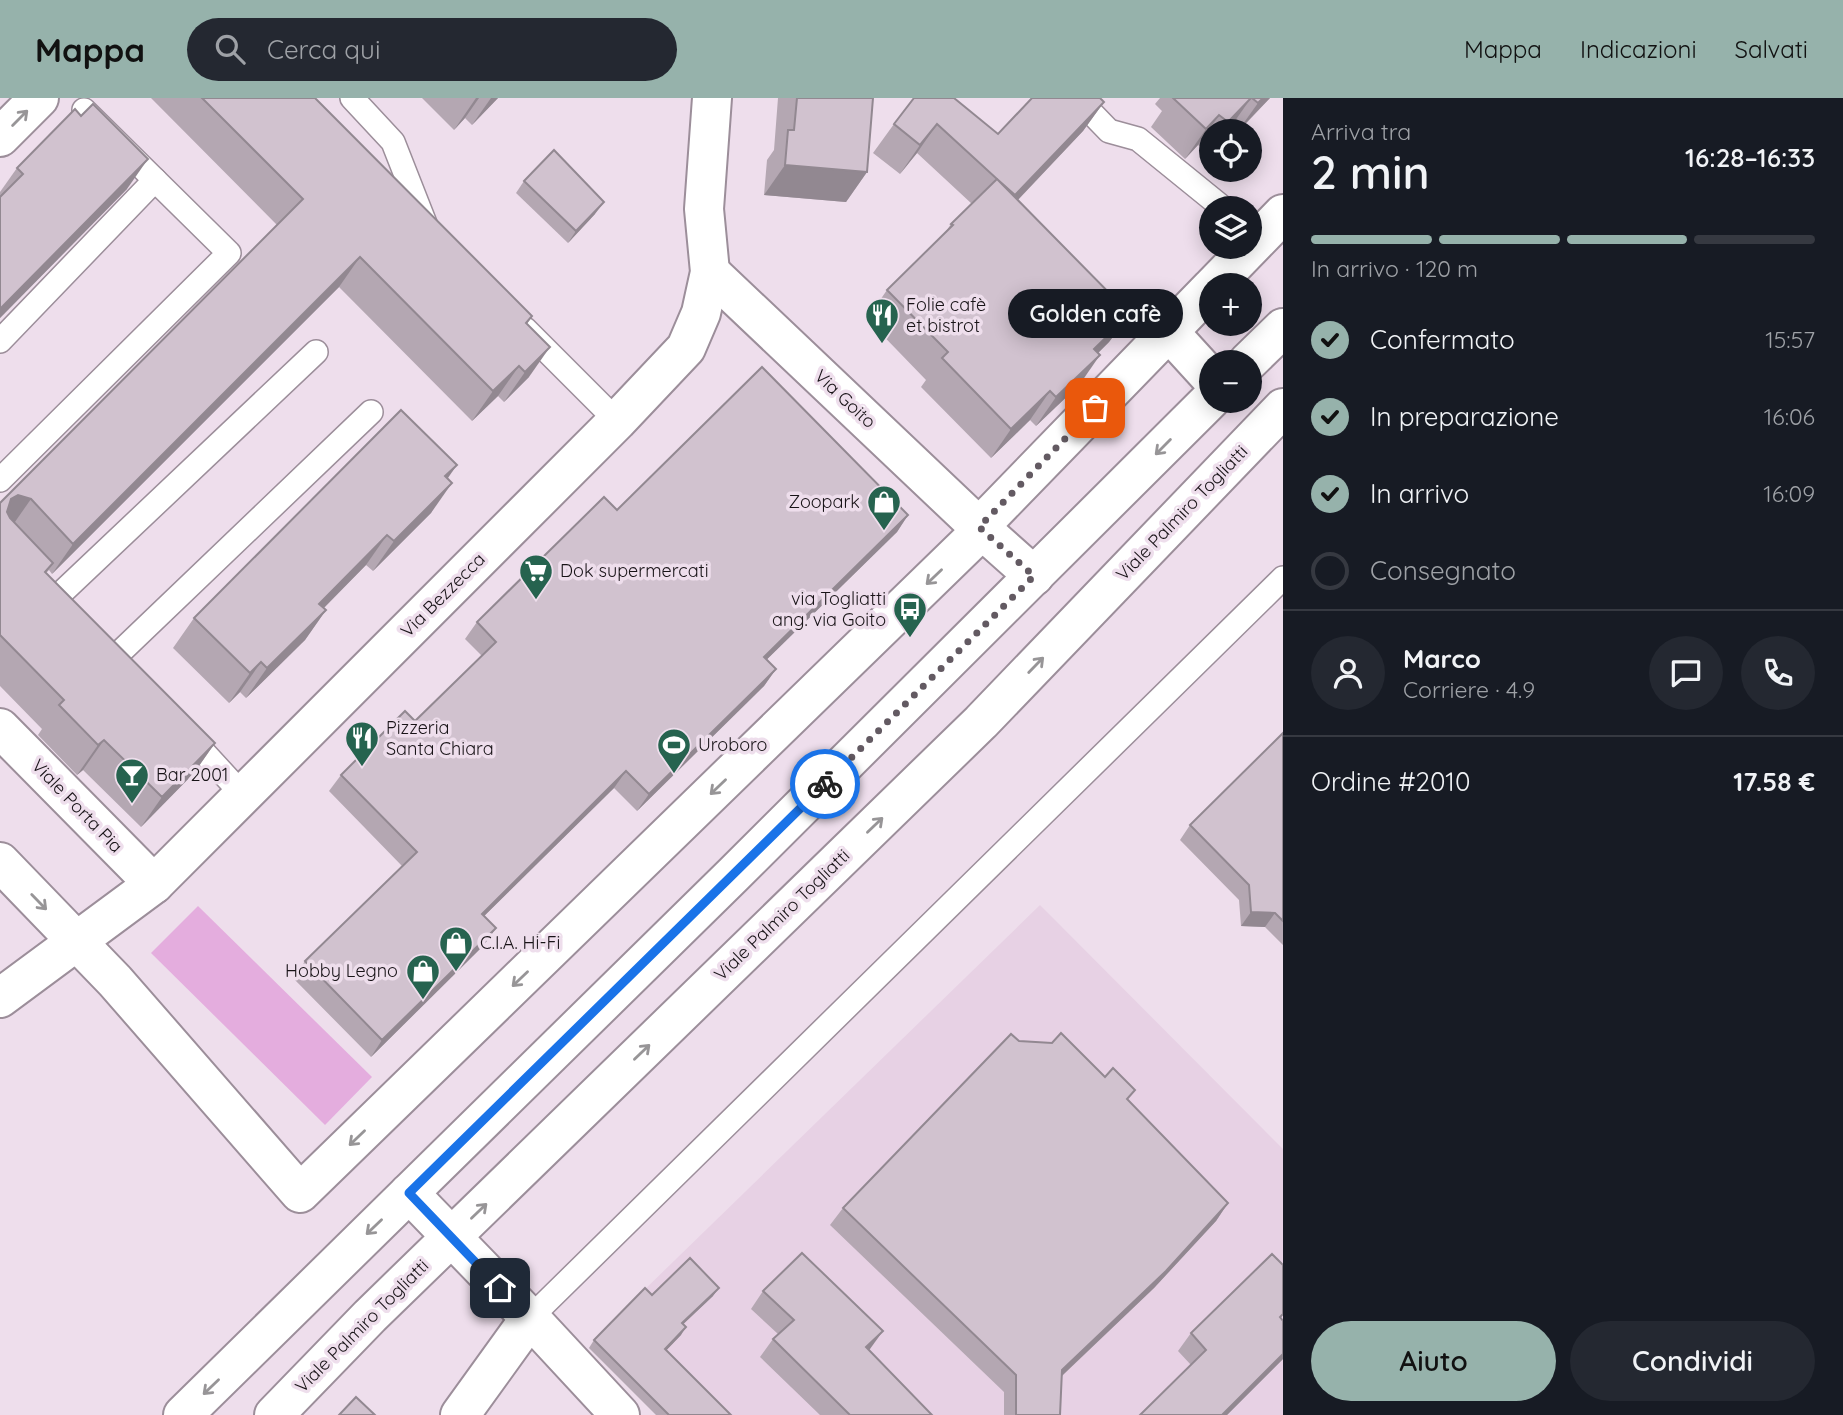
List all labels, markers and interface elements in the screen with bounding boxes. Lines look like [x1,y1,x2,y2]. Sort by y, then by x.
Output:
search box [187,18,677,81]
text: Mappa [35,29,145,70]
icon: search [211,30,249,68]
text: Cerca qui [267,33,380,66]
text: Mappa [1464,34,1542,64]
text: Indicazioni [1580,34,1697,64]
text: Salvati [1735,34,1808,64]
one-way arrow [11,109,28,126]
text: Arriva tra [1311,117,1411,146]
map controls [1199,119,1262,413]
button: locate [1199,119,1262,182]
text: 16:28–16:33 [1685,141,1815,174]
text: 2 min [1311,143,1430,201]
button: layers [1199,196,1262,259]
text: In arrivo · 120 m [1311,254,1478,283]
button: + [1199,273,1262,336]
callout: Golden cafè [1007,289,1182,338]
place label: Folie cafè et bistrot [906,293,986,337]
restaurant icon: Folie cafè et bistrot [863,296,901,345]
text: Golden cafè [1030,299,1161,328]
icon: check [1311,321,1349,359]
text: Confermato [1370,323,1515,356]
text: 15:57 [1765,325,1815,354]
button: − [1199,350,1262,413]
street label: Via Goito [810,364,881,433]
pin [1065,378,1125,438]
icon: bag [1076,389,1114,427]
icon: check [1311,398,1349,436]
text: In preparazione [1370,400,1559,433]
text: 16:06 [1764,402,1815,431]
one-way arrow [1154,439,1171,456]
street label: Viale Palmiro Togliatti [1111,440,1252,585]
icon: check [1311,475,1349,513]
text: In arrivo [1370,477,1469,510]
text: 16:09 [1763,479,1815,508]
shop icon: Zoopark [865,483,903,532]
place label: Zoopark [788,490,860,513]
street label: Via Bezzecca [396,548,490,642]
supermarket icon: Dok supermercati [517,552,555,601]
text: Consegnato [1370,554,1516,587]
place label: Dok supermercati [560,559,709,582]
one-way arrow [926,568,943,585]
place label: via Togliatti ang. via Goito [772,587,886,631]
bus stop icon: via Togliatti ang. via Goito [891,590,929,639]
button: person [1311,636,1385,710]
button: chat [1649,636,1723,710]
button: phone [1741,636,1815,710]
text: Marco [1403,642,1481,675]
one-way arrow [1027,656,1044,673]
text: Corriere · 4.9 [1403,675,1535,704]
place label: Pizzeria Santa Chiara [386,716,494,760]
restaurant icon: Pizzeria Santa Chiara [343,719,381,768]
sports icon: Uroboro [655,726,693,775]
place label: Uroboro [698,733,767,756]
courier [790,749,860,819]
street label: Viale Porta Pia [27,754,128,857]
bar icon: Bar 2001 [113,756,151,805]
place label: Bar 2001 [156,763,229,786]
icon: bike [806,765,844,803]
text: Ordine #2010 [1311,765,1470,798]
text: 17.58 € [1733,765,1815,798]
one-way arrow [710,778,727,795]
one-way arrow [866,817,883,834]
street label: Viale Palmiro Togliatti [709,844,854,985]
one-way arrow [30,893,47,910]
shop icon: C.I.A. Hi-Fi [437,924,475,973]
place label: C.I.A. Hi-Fi [480,931,560,954]
shop icon: Hobby Legno [404,952,442,1001]
place label: Hobby Legno [285,959,398,982]
one-way arrow [512,971,529,988]
one-way arrow [633,1044,650,1061]
one-way arrow [349,1129,366,1146]
one-way arrow [470,1203,487,1220]
one-way arrow [366,1219,383,1236]
street label: Viale Palmiro Togliatti [290,1254,433,1397]
pin [470,1258,530,1318]
icon: home [481,1269,519,1307]
button: Aiuto [1311,1321,1556,1401]
button: Condividi [1570,1321,1815,1401]
one-way arrow [203,1378,220,1395]

